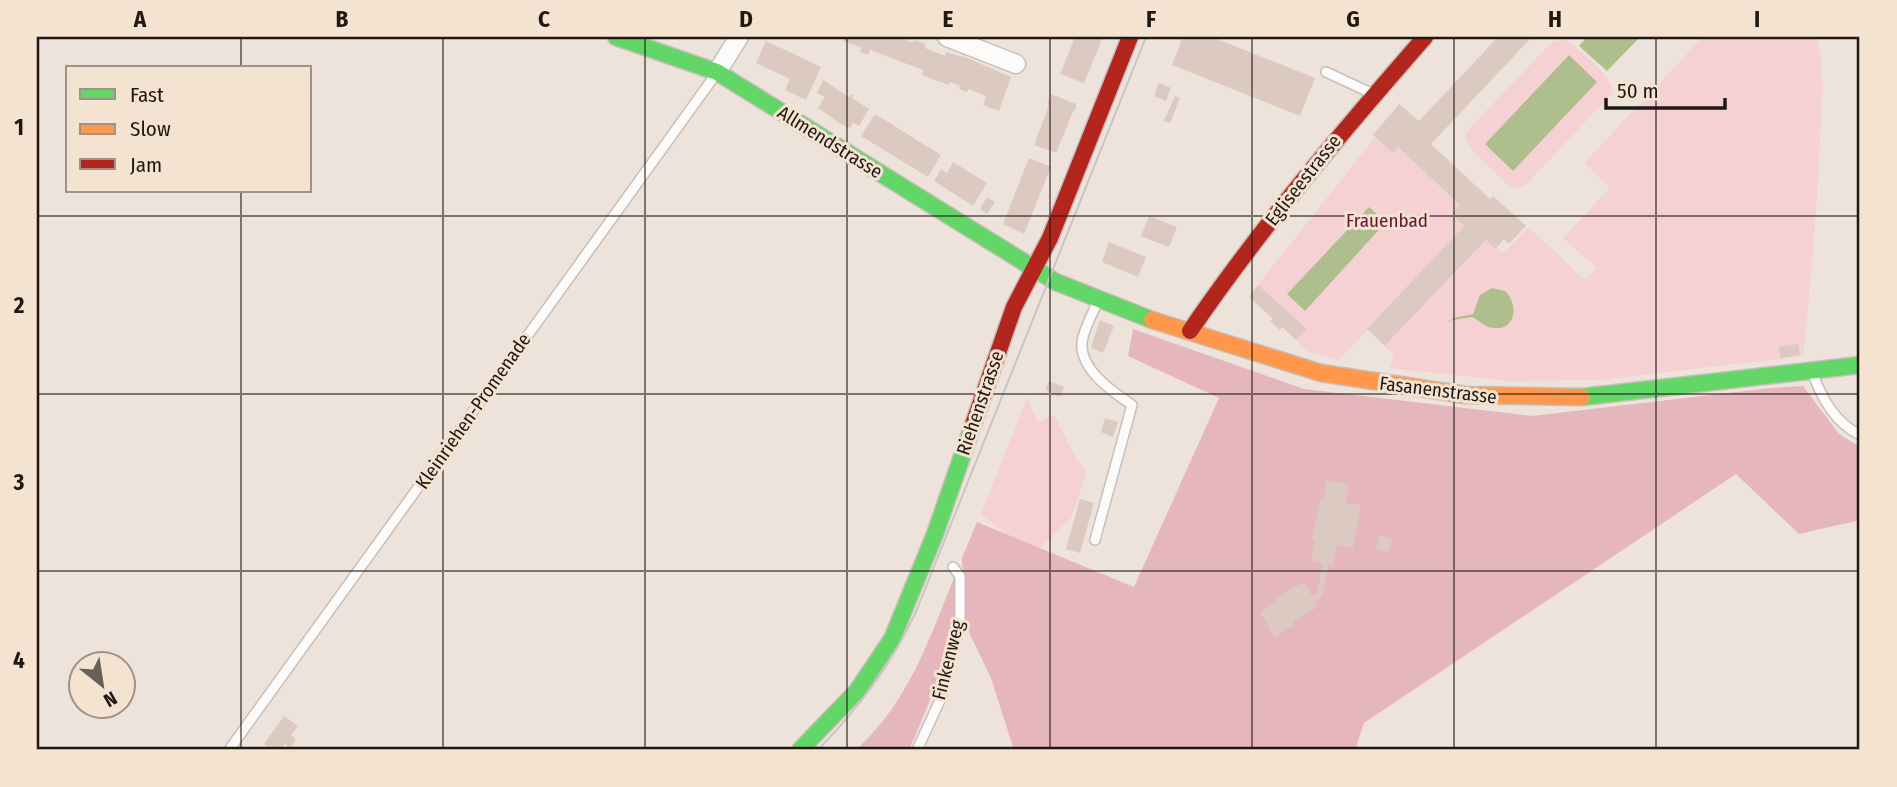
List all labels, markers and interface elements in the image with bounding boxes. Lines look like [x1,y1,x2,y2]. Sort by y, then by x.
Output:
text: A [133,5,147,33]
text: B [336,5,349,33]
text: C [538,5,550,33]
text: D [739,5,753,33]
text: E [943,5,954,33]
text: F [1146,5,1156,33]
text: G [1346,5,1360,33]
text: H [1548,5,1562,33]
text: I [1754,5,1760,33]
legend [66,66,312,192]
scale bar [1606,66,1726,110]
text: 50 m [1617,78,1659,104]
text: Fast [130,82,164,108]
street label: Allmendstrasse [773,101,887,183]
text: 1 [14,113,24,141]
text: Slow [130,116,171,142]
street label: Egliseestrasse [1260,130,1346,230]
text: Jam [130,152,162,178]
park label: Frauenbad [1346,209,1428,232]
text: 2 [13,291,25,319]
street label: Kleinriehen-Promenade [411,329,535,493]
street label: Riehenstrasse [951,348,1009,458]
street label: Fasanenstrasse [1378,371,1498,409]
text: 3 [13,468,25,496]
street label: Finkenweg [927,618,969,702]
text: 4 [13,646,25,674]
north arrow [66,650,136,720]
text: N [100,686,121,712]

